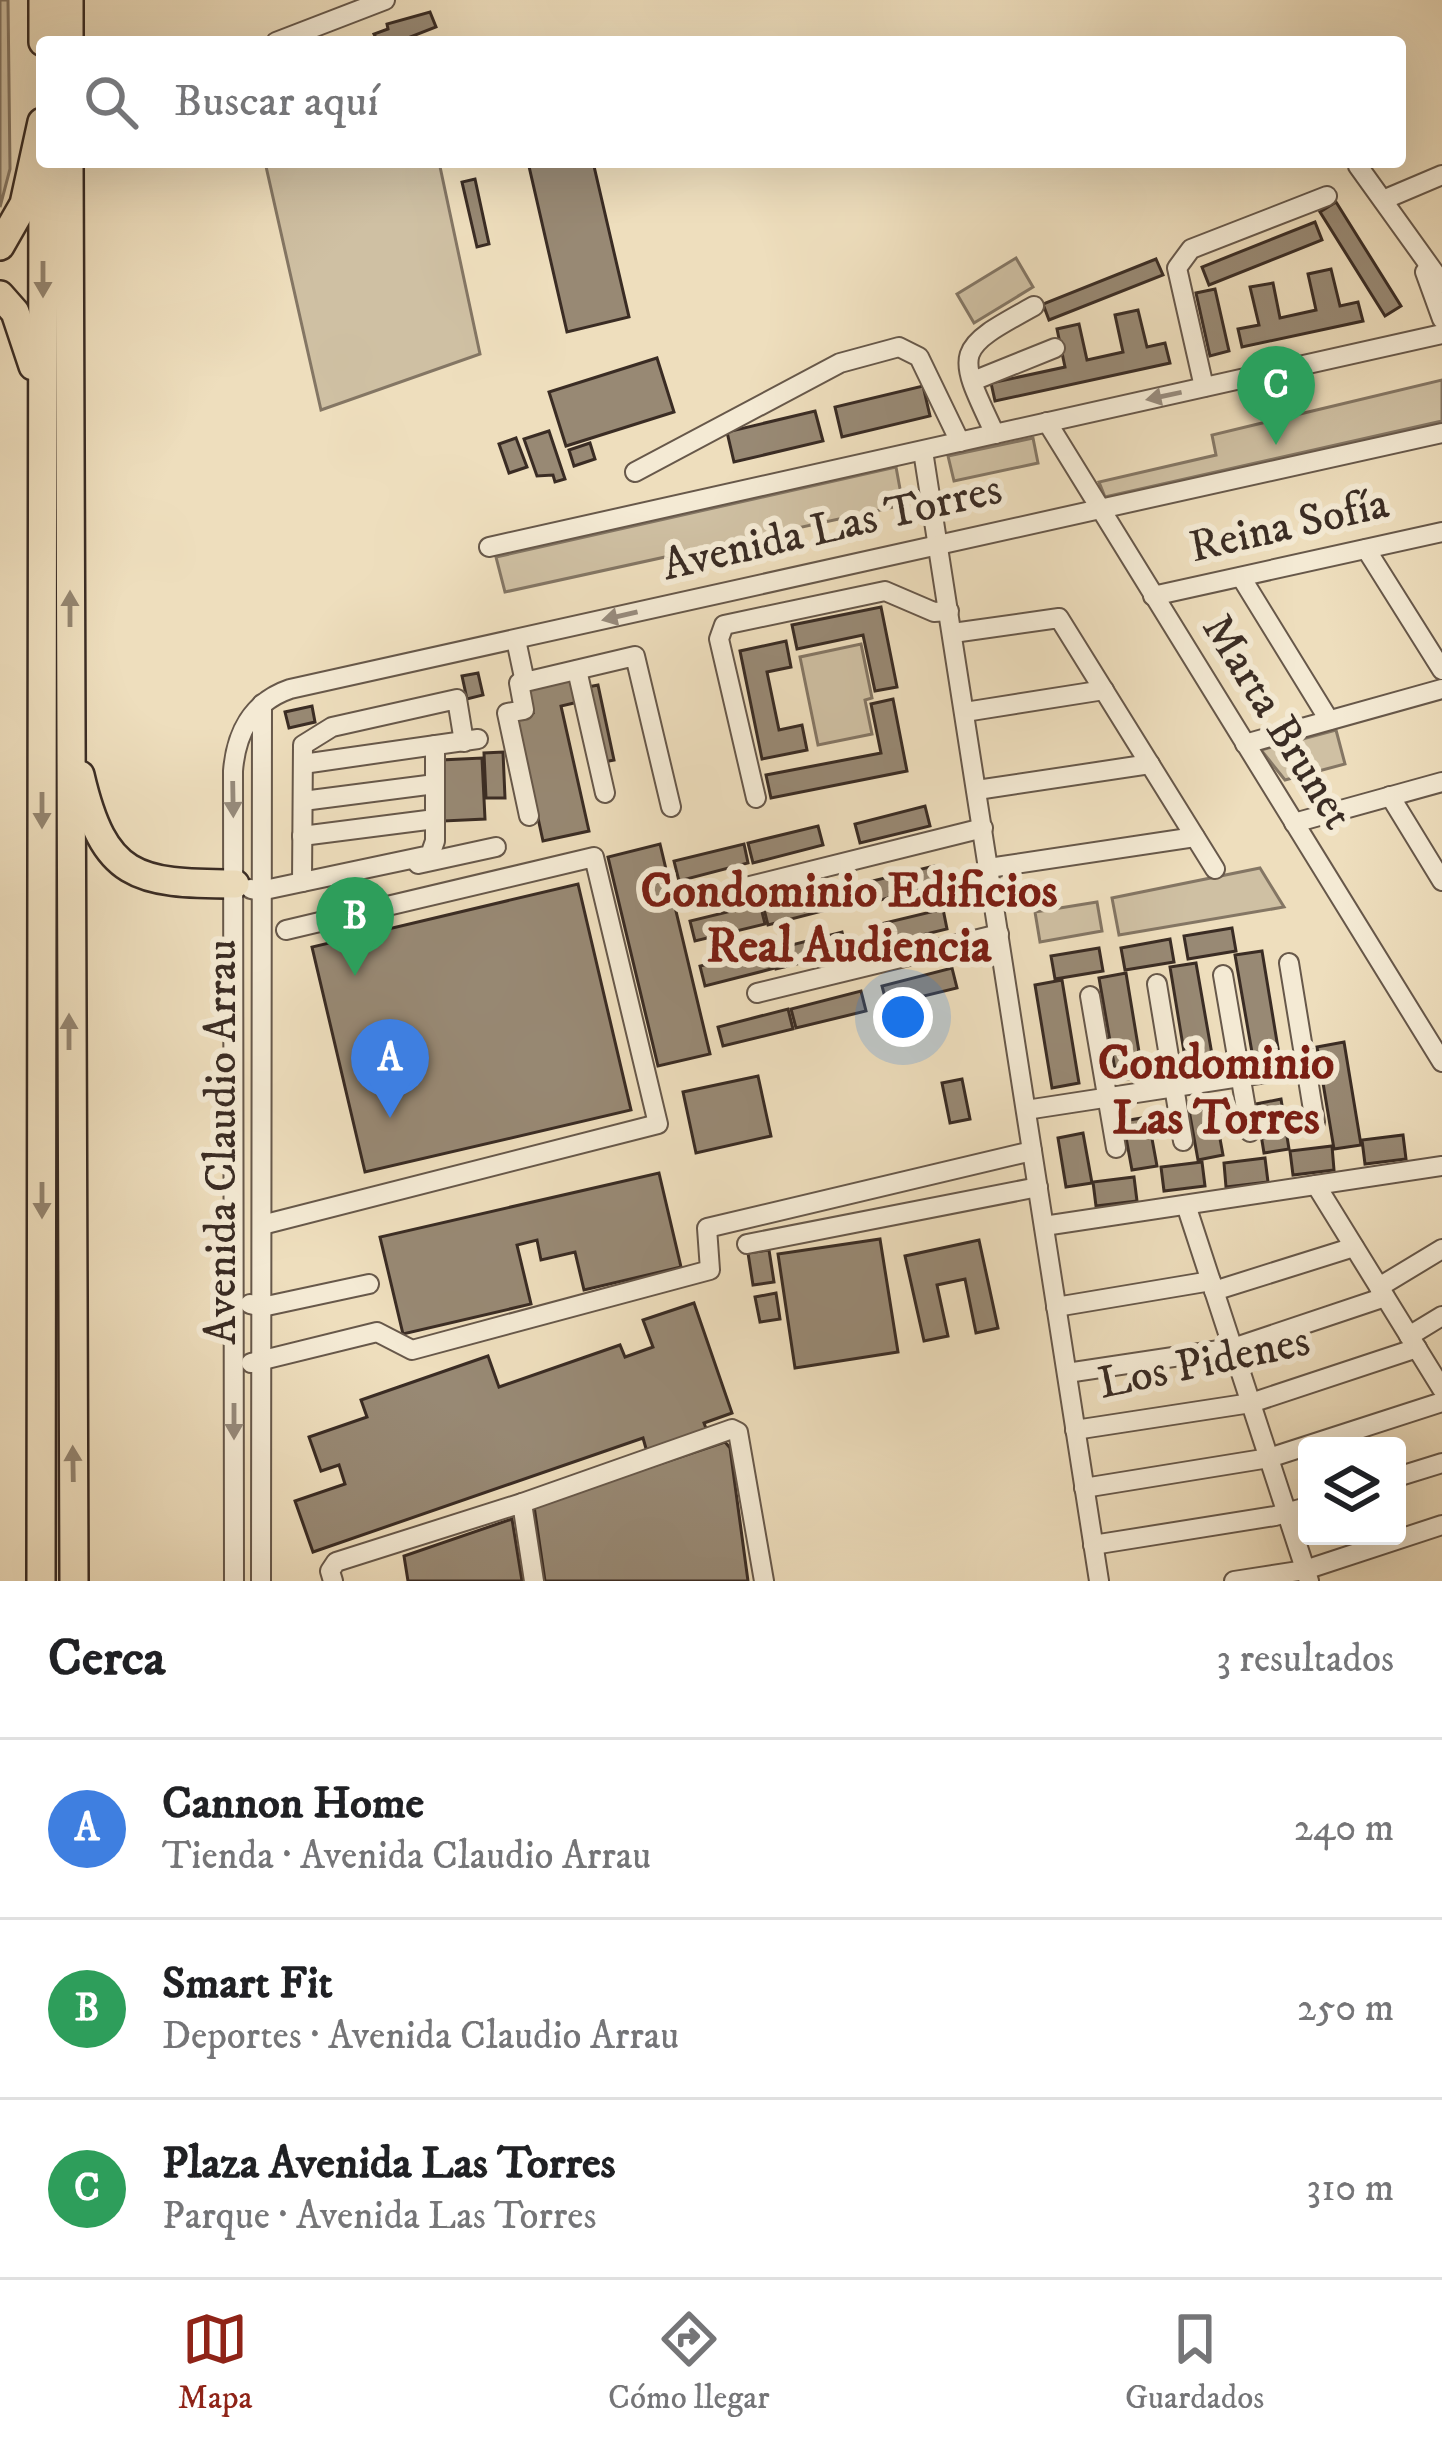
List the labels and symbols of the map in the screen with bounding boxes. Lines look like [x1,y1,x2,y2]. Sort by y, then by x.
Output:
one-way arrow [33,261,53,299]
pin: C [1237,346,1315,445]
one-way arrow [1144,388,1182,407]
street label: Avenida Las Torres [657,462,1007,594]
street label: Reina Sofía [1184,476,1394,576]
one-way arrow [60,589,80,627]
street label: Marta Brunet [1189,604,1365,840]
one-way arrow [601,607,639,626]
one-way arrow [224,781,243,819]
one-way arrow [32,792,52,830]
district label: Condominio Edificios Real Audiencia [641,862,1057,977]
pin: B [316,877,394,976]
street label: Avenida Claudio Arrau [194,939,250,1345]
your location [873,987,933,1047]
one-way arrow [59,1012,79,1050]
pin: A [351,1019,429,1118]
district label: Condominio Las Torres [1098,1034,1334,1149]
one-way arrow [32,1182,52,1220]
street label: Los Pidenes [1093,1313,1315,1413]
one-way arrow [224,1403,244,1441]
one-way arrow [63,1444,83,1482]

